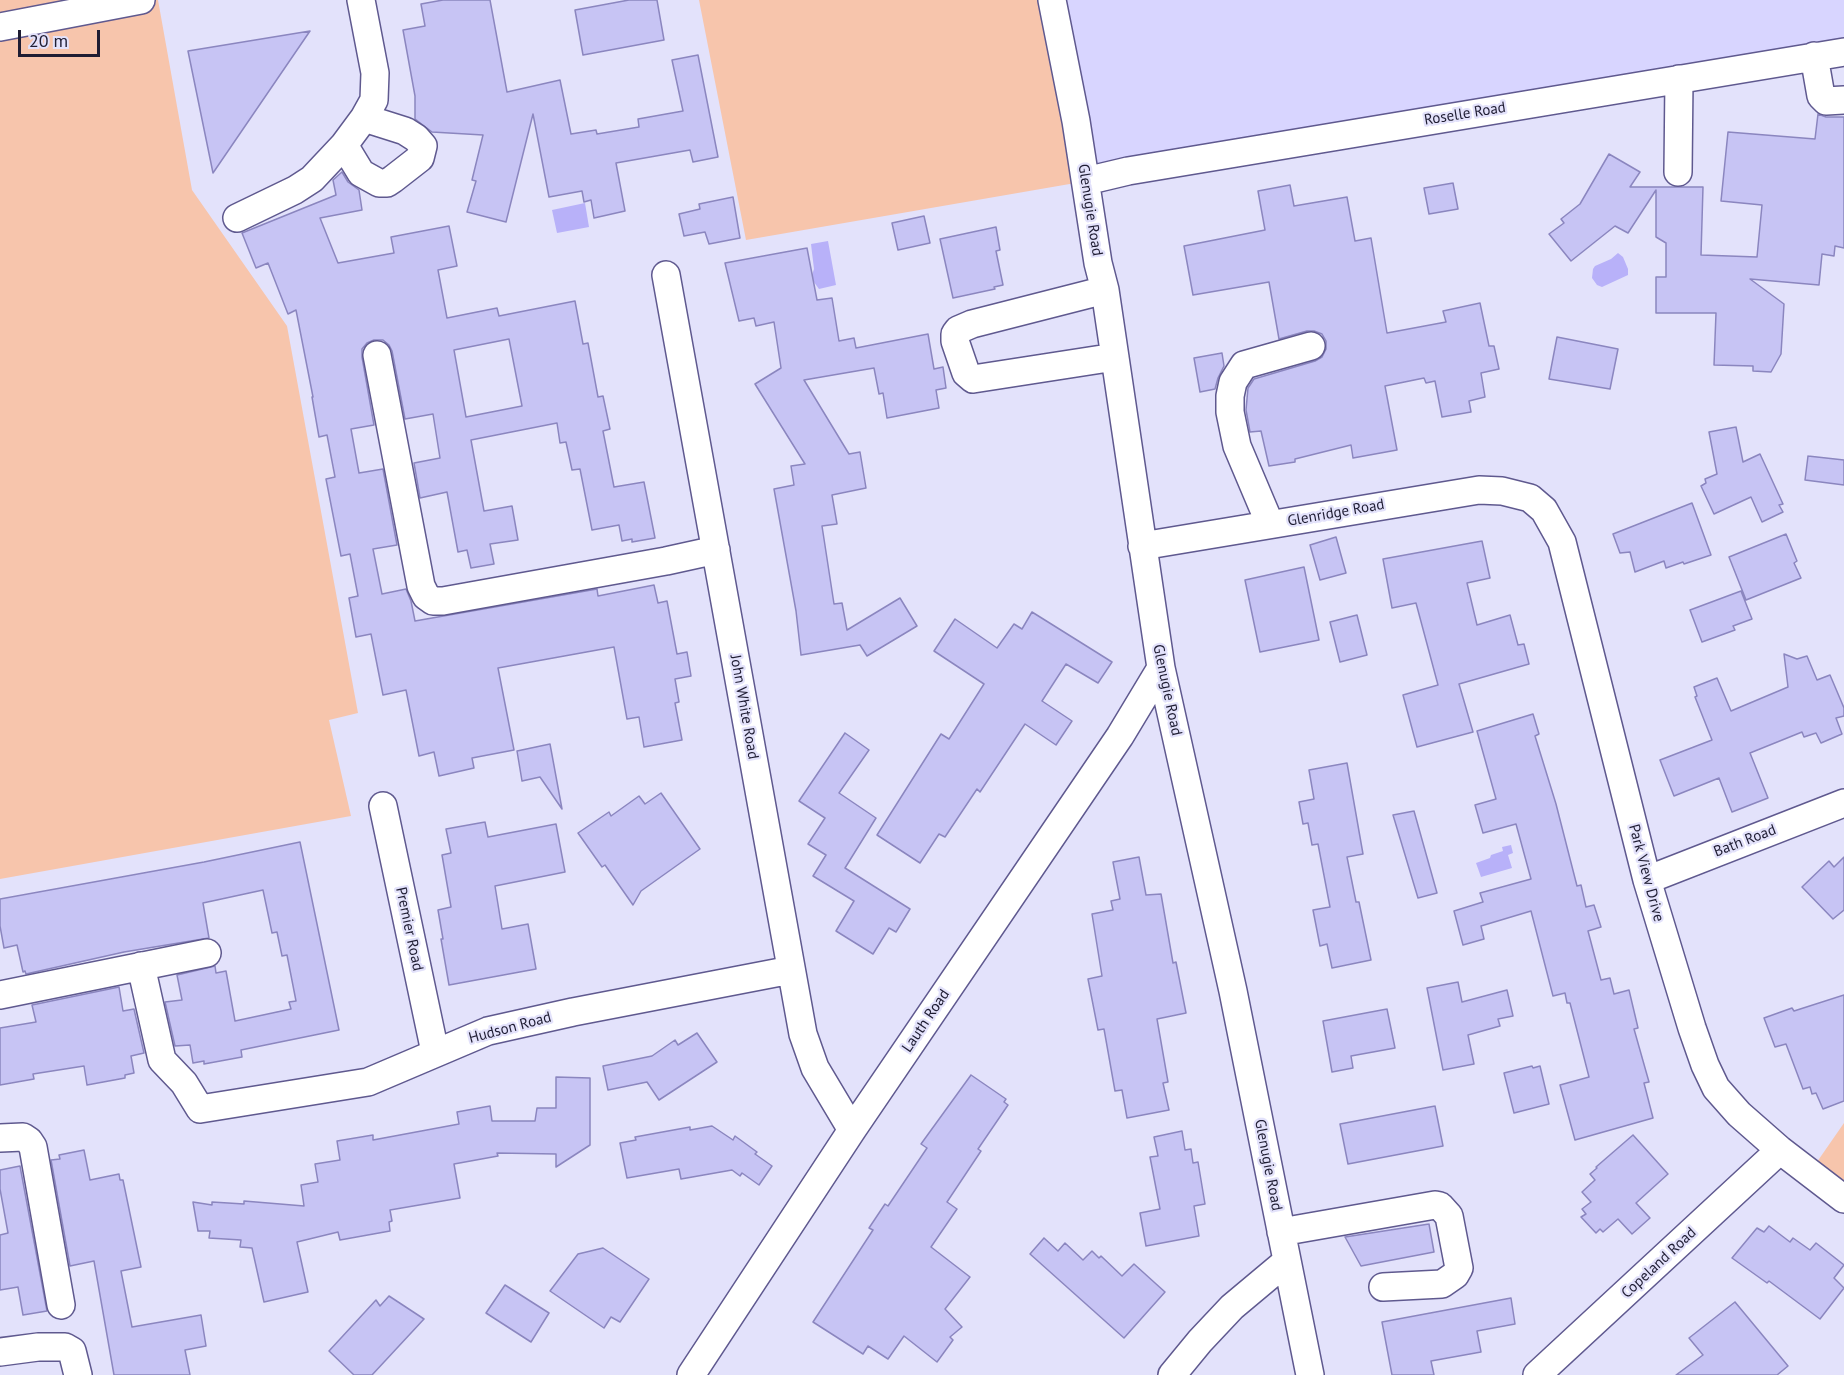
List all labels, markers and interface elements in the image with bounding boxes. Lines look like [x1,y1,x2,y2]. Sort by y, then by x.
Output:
scale bar [21,18,104,56]
text: 20 m [29,29,68,52]
street label: Roselle Road [1423,99,1507,129]
street label: Glenugie Road [1074,163,1106,257]
street label: Glenridge Road [1286,496,1386,530]
street label: Glenugie Road [1149,643,1185,737]
street label: John White Road [726,653,762,761]
street label: Bath Road [1711,821,1779,861]
street label: Park View Drive [1624,822,1668,924]
street label: Premier Road [391,885,427,973]
street label: Lauth Road [898,986,954,1056]
street label: Hudson Road [467,1008,553,1048]
street label: Glenugie Road [1250,1118,1286,1212]
street label: Copeland Road [1618,1224,1700,1302]

